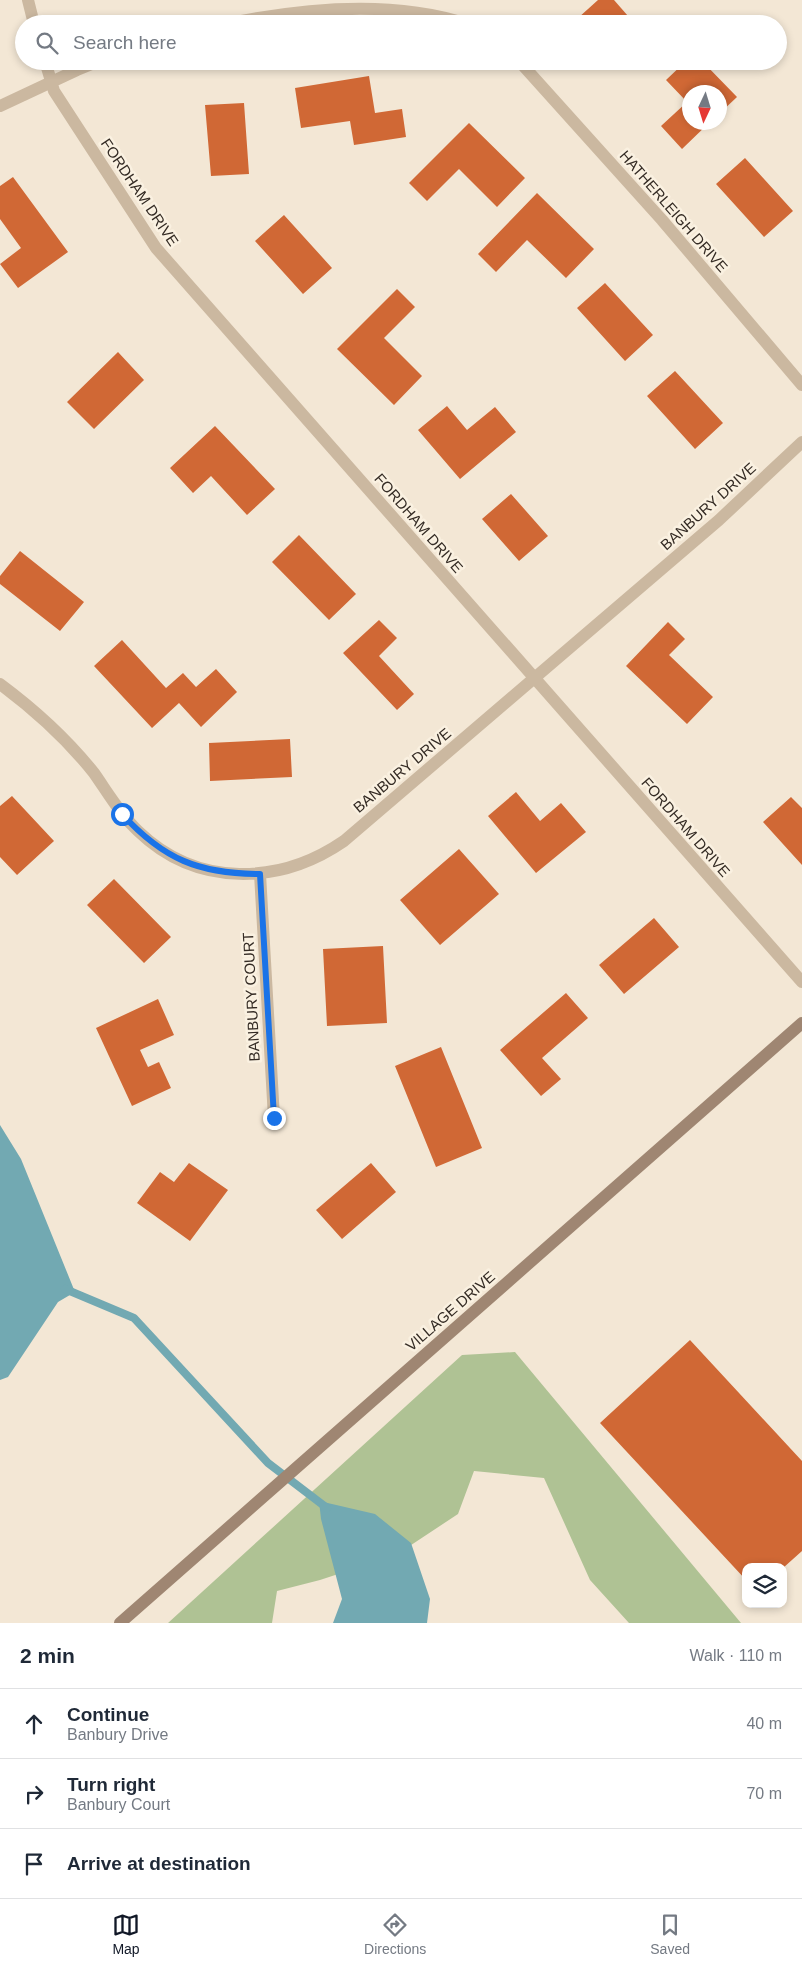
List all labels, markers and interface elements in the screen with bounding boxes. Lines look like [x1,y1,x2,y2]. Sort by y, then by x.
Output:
search box [15,15,787,70]
icon: search [33,29,61,57]
text: Search here [73,32,177,53]
north arrow [682,85,727,130]
street label: FORDHAM DRIVE [98,135,182,249]
street label: HATHERLEIGH DRIVE [617,147,731,275]
street label: BANBURY DRIVE [657,459,759,553]
street label: FORDHAM DRIVE [371,470,467,576]
street label: BANBURY DRIVE [350,724,454,816]
street label: FORDHAM DRIVE [638,774,734,880]
route start [111,803,134,826]
street label: BANBURY COURT [239,932,263,1062]
route end [263,1107,286,1130]
street label: VILLAGE DRIVE [402,1268,498,1354]
map controls [742,1563,787,1608]
button: layers [742,1563,787,1608]
text: 2 min [20,1644,75,1667]
text: Walk · 110 m [690,1647,782,1664]
text: Continue [67,1704,149,1725]
icon: ahead [20,1710,48,1738]
text: 40 m [746,1715,782,1732]
text: Banbury Drive [67,1726,168,1743]
text: Turn right [67,1774,155,1795]
icon: right [20,1780,48,1808]
text: 70 m [746,1785,782,1802]
text: Banbury Court [67,1796,170,1813]
icon: arrive [20,1850,48,1878]
text: Arrive at destination [67,1853,251,1874]
tab: Map [112,1911,140,1957]
tab: Directions [364,1911,426,1957]
tab: Saved [650,1911,690,1957]

